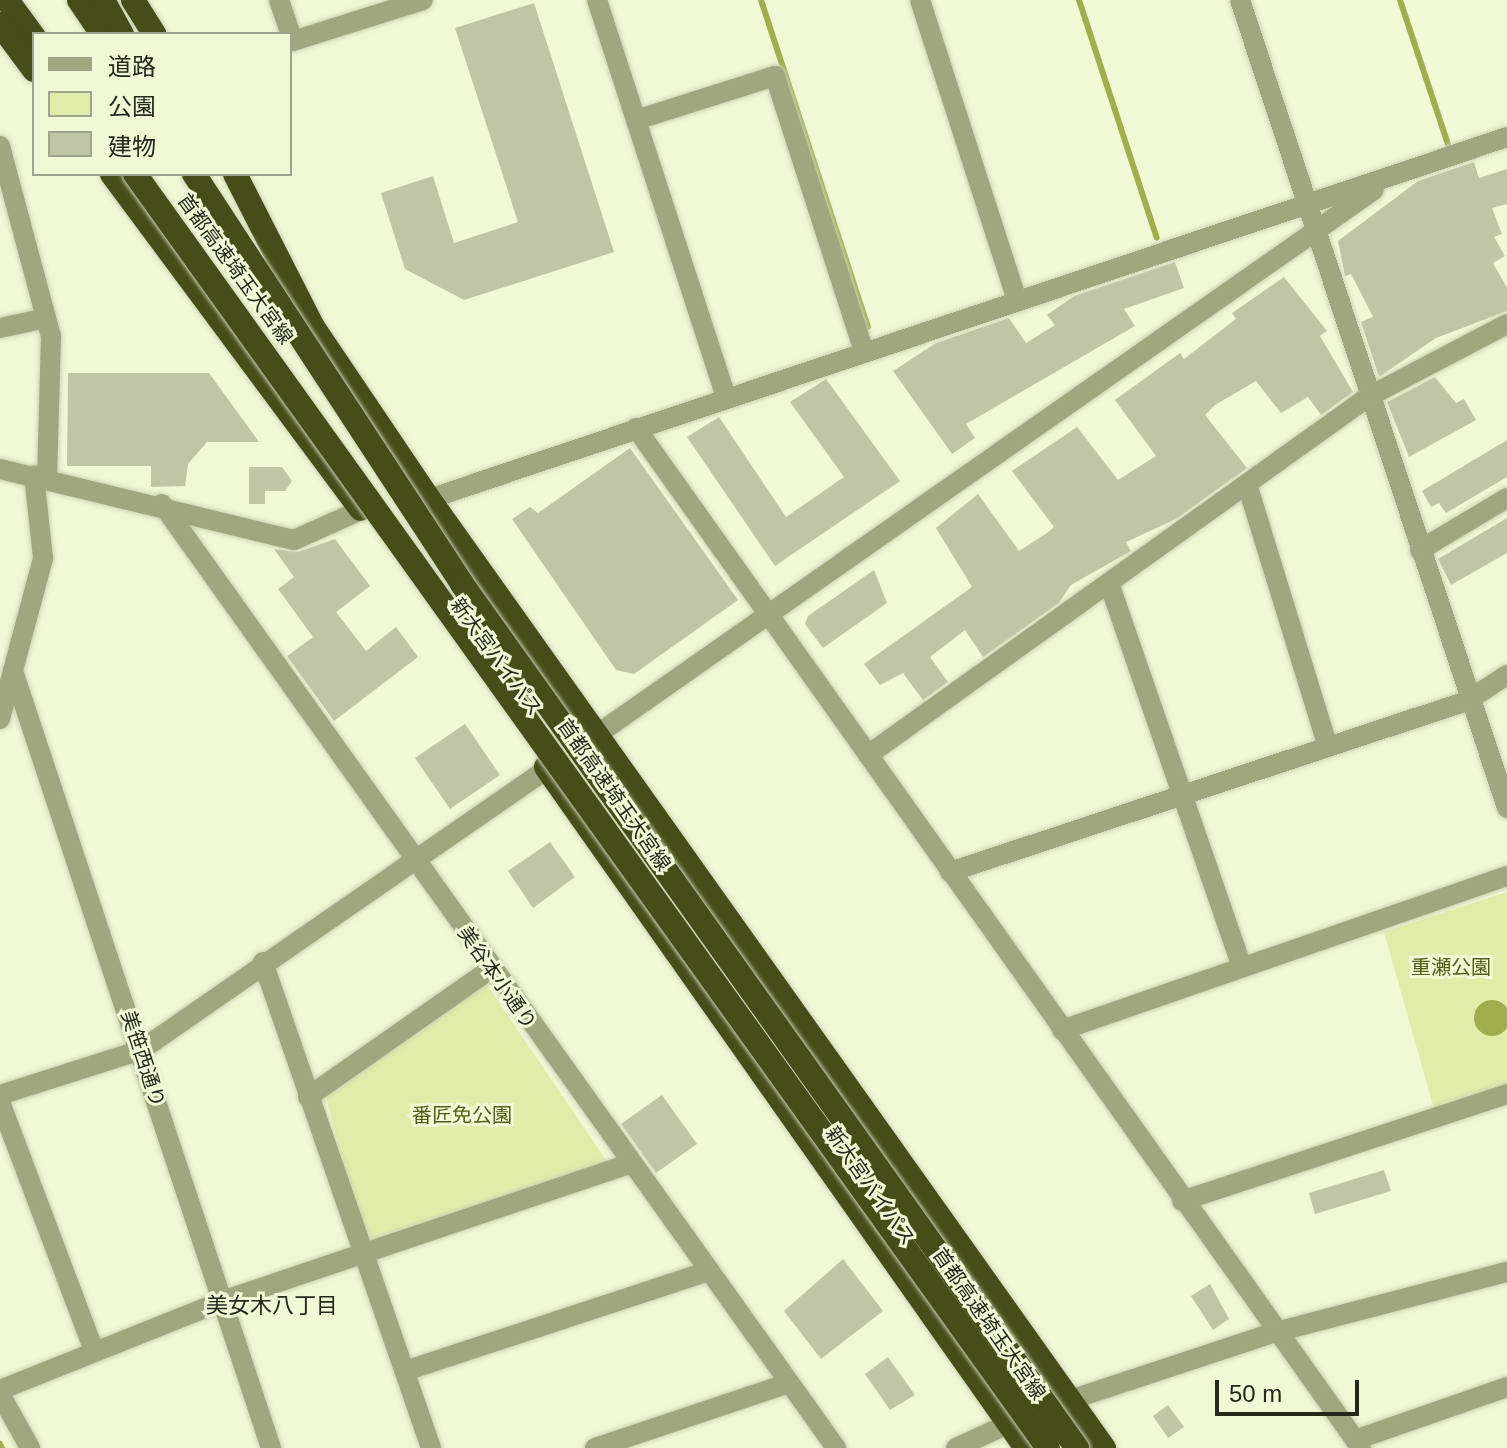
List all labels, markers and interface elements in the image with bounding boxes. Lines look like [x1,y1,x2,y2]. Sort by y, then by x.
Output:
legend [32,32,292,176]
text: 道路 [108,53,156,80]
text: 公園 [108,93,156,120]
text: 建物 [108,133,156,160]
street label: 首都高速埼玉大宮線 [172,189,298,349]
street label: 新大宮バイパス [445,593,547,721]
street label: 首都高速埼玉大宮線 [553,714,675,876]
street label: 美谷本小通り [453,922,541,1034]
park label: 重瀬公園 [1411,955,1491,979]
street label: 美笹西通り [116,1008,170,1110]
park label: 番匠免公園 [412,1103,512,1127]
street label: 新大宮バイパス [820,1122,920,1250]
street label: 首都高速埼玉大宮線 [928,1243,1050,1405]
district label: 美女木八丁目 [206,1293,338,1319]
scale bar [1219,1364,1363,1414]
text: 50 m [1229,1380,1282,1407]

